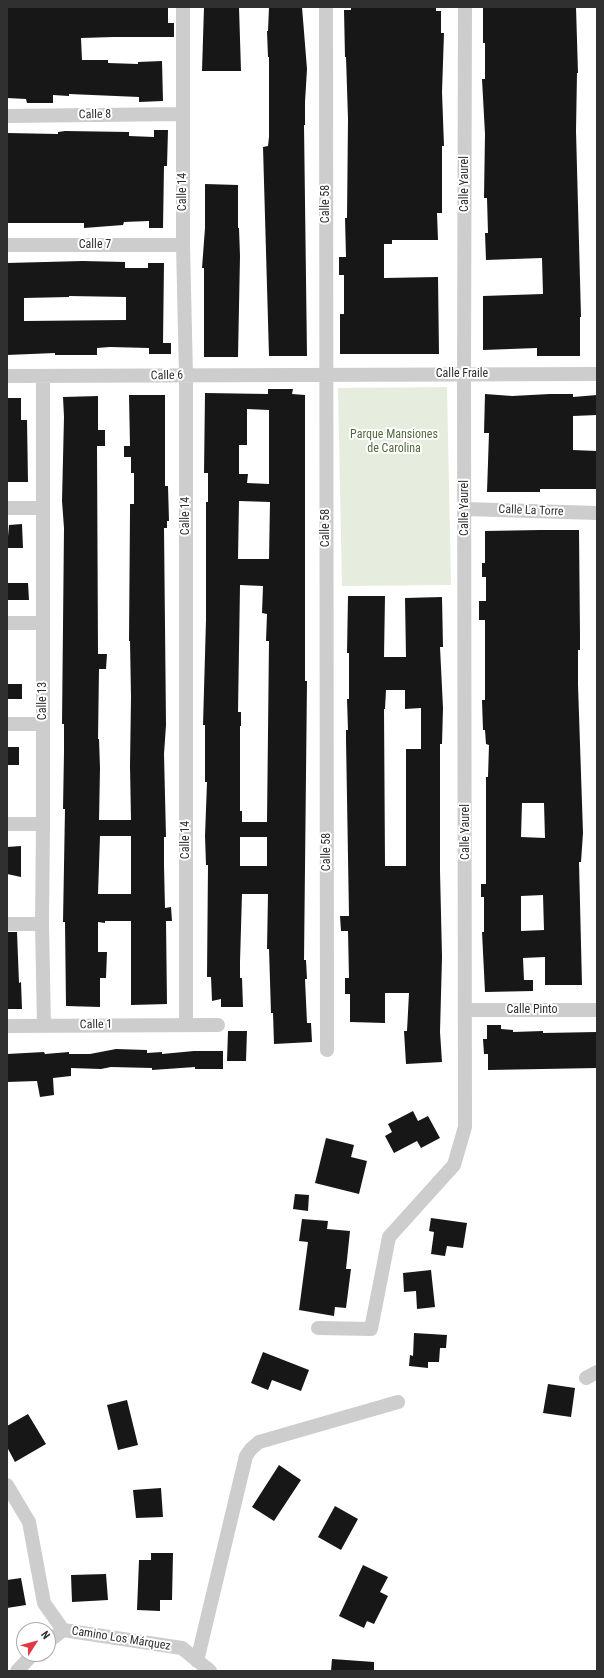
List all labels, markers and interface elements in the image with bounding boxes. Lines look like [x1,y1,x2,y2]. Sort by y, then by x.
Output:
street label: Calle 8 [79,108,111,122]
street label: Calle Yaurel [458,156,472,212]
street label: Calle 14 [176,173,190,211]
street label: Calle 58 [319,185,333,223]
street label: Calle 7 [79,238,111,252]
street label: Calle Fraile [436,367,488,381]
street label: Calle 6 [151,369,183,383]
park label: Parque Mansiones de Carolina [350,428,438,456]
street label: Calle Yaurel [458,480,472,536]
street label: Calle 14 [179,497,193,535]
street label: Calle La Torre [498,503,564,519]
street label: Calle 58 [319,509,333,547]
street label: Calle 13 [36,682,50,720]
street label: Calle Yaurel [459,804,473,860]
street label: Calle 14 [179,821,193,859]
street label: Calle 58 [320,833,334,871]
street label: Calle Pinto [506,1003,558,1017]
street label: Calle 1 [80,1018,112,1032]
north arrow [16,1622,56,1662]
street label: Camino Los Márquez [71,1624,171,1654]
text: N [38,1629,53,1642]

